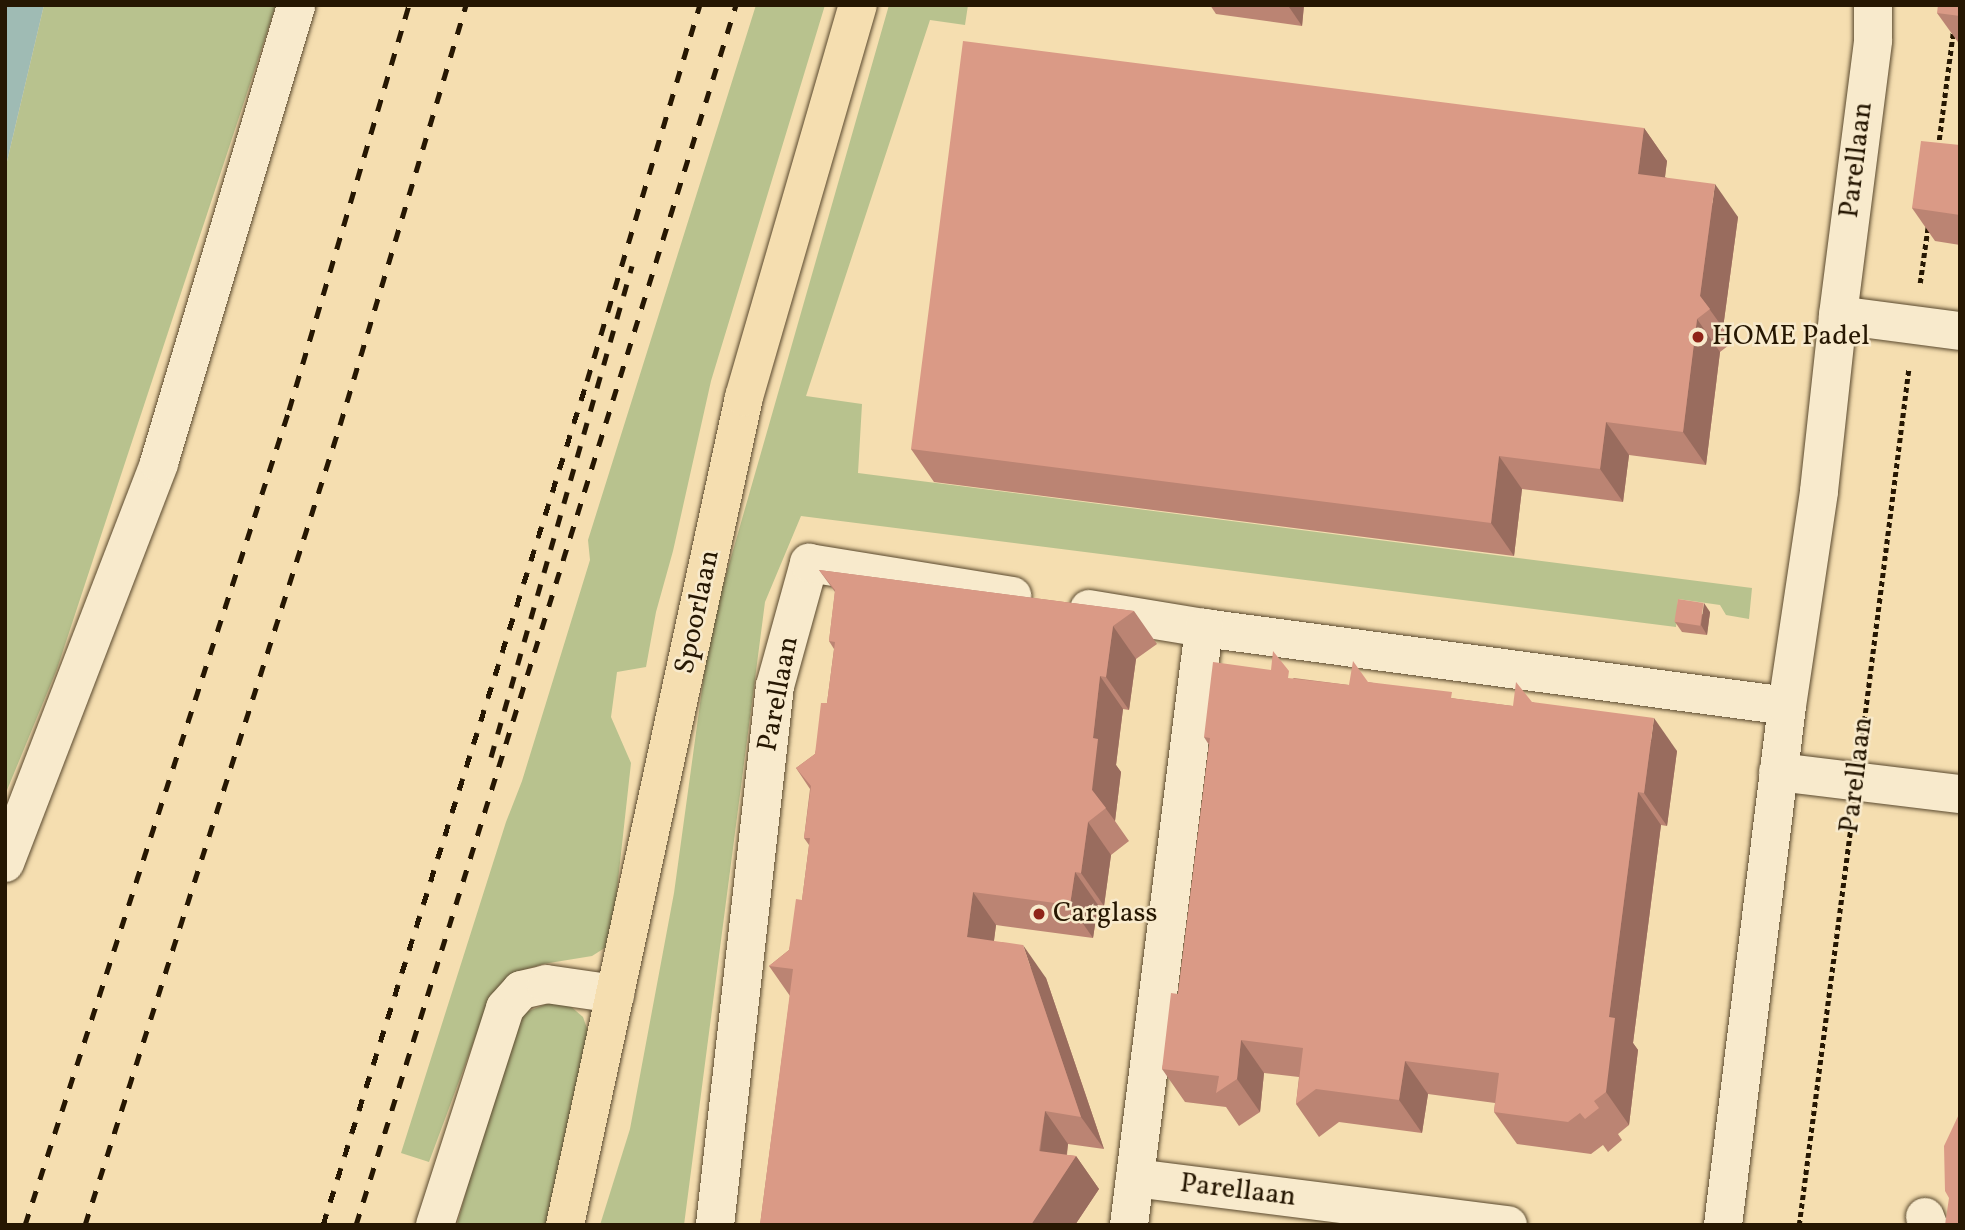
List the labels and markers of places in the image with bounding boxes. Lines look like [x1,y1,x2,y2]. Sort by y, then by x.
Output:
place label: HOME Padel [1712,320,1870,354]
marker: HOME Padel [1690,329,1706,345]
place label: Carglass [1053,897,1158,931]
marker: Carglass [1031,906,1047,922]

